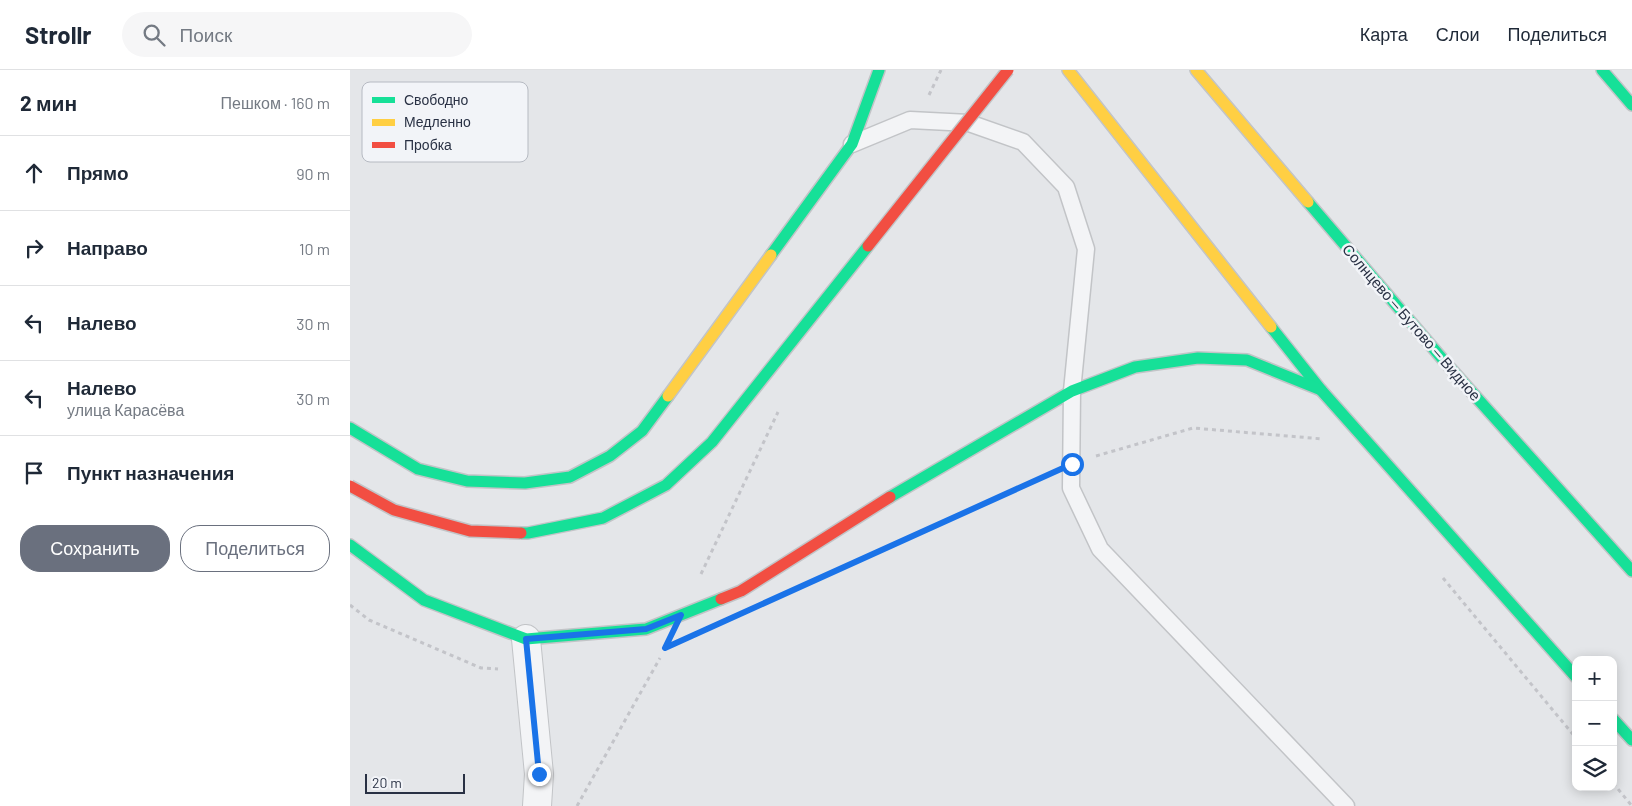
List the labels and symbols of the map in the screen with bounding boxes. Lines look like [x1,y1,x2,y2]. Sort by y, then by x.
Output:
legend [362,82,528,162]
text: Свободно [404,91,469,108]
text: Медленно [404,113,471,130]
text: Пробка [404,136,452,153]
street label: Солнцево — Бутово — Видное [1339,240,1485,404]
route start [1061,453,1084,476]
route end [528,763,551,786]
scale bar [365,771,465,794]

